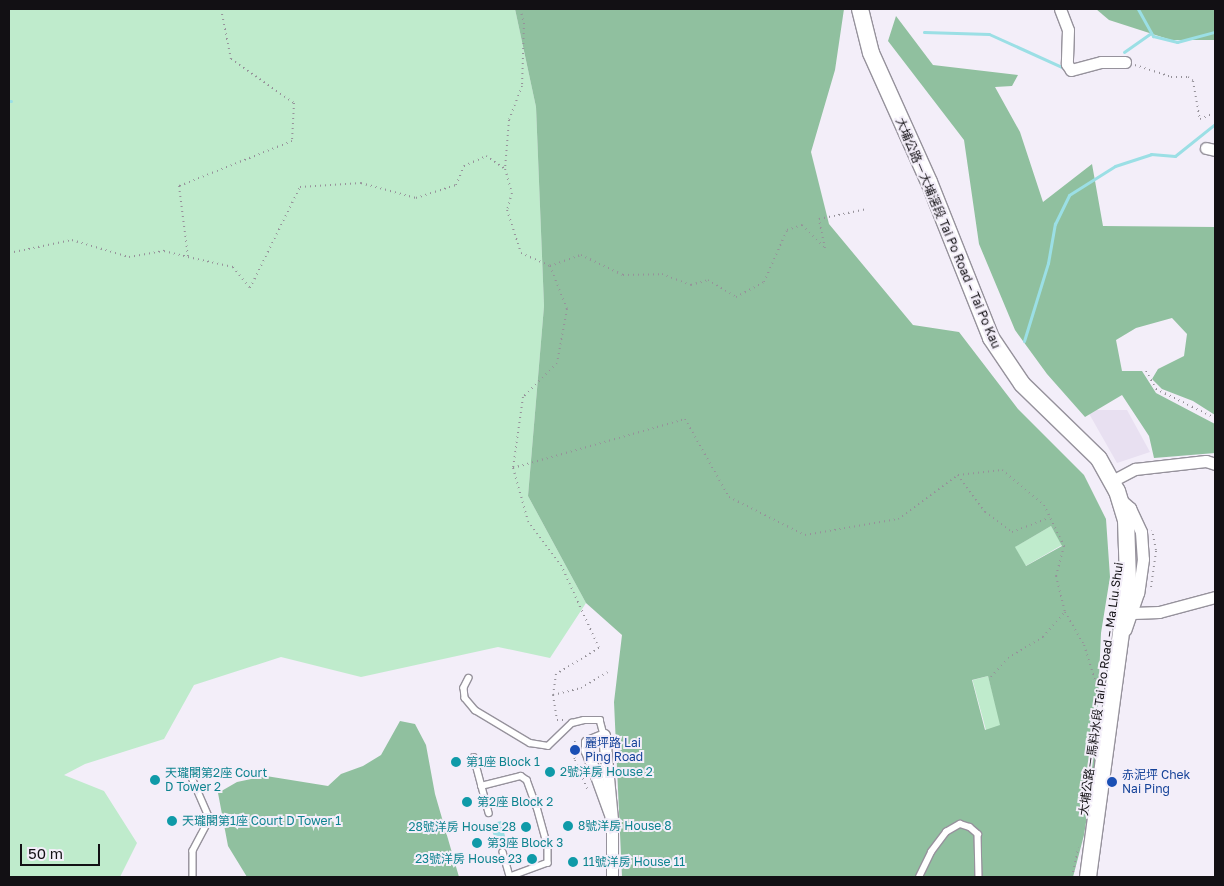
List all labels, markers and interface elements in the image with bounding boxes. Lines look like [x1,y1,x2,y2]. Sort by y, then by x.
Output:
street label: 大埔公路－大埔滘段 Tai Po Road – Tai Po Kau [893,115,1003,351]
street label: 大埔公路－馬料水段 Tai Po Road – Ma Liu Shui [1076,561,1126,817]
place label: 麗坪路 Lai Ping Road [585,736,643,764]
marker: 麗坪路 Lai Ping Road [569,744,581,756]
place label: 第1座 Block 1 [466,755,540,769]
marker: 第1座 Block 1 [450,756,462,768]
place label: 2號洋房 House 2 [560,765,653,779]
place label: 天瓏閣第2座 Court D Tower 2 [165,766,267,794]
marker: 2號洋房 House 2 [544,766,556,778]
place label: 赤泥坪 Chek Nai Ping [1122,768,1190,796]
marker: 天瓏閣第2座 Court D Tower 2 [149,774,161,786]
marker: 赤泥坪 Chek Nai Ping [1106,776,1118,788]
place label: 第2座 Block 2 [477,795,553,809]
marker: 第2座 Block 2 [461,796,473,808]
place label: 天瓏閣第1座 Court D Tower 1 [182,814,341,828]
marker: 天瓏閣第1座 Court D Tower 1 [166,815,178,827]
place label: 8號洋房 House 8 [578,819,672,833]
place label: 28號洋房 House 28 [409,820,516,834]
marker: 8號洋房 House 8 [562,820,574,832]
marker: 28號洋房 House 28 [520,821,532,833]
scale bar [22,834,102,866]
place label: 第3座 Block 3 [487,836,563,850]
marker: 第3座 Block 3 [471,837,483,849]
text: 50 m [28,844,63,862]
place label: 23號洋房 House 23 [415,852,522,866]
marker: 23號洋房 House 23 [526,853,538,865]
place label: 11號洋房 House 11 [583,855,685,869]
marker: 11號洋房 House 11 [567,856,579,868]

